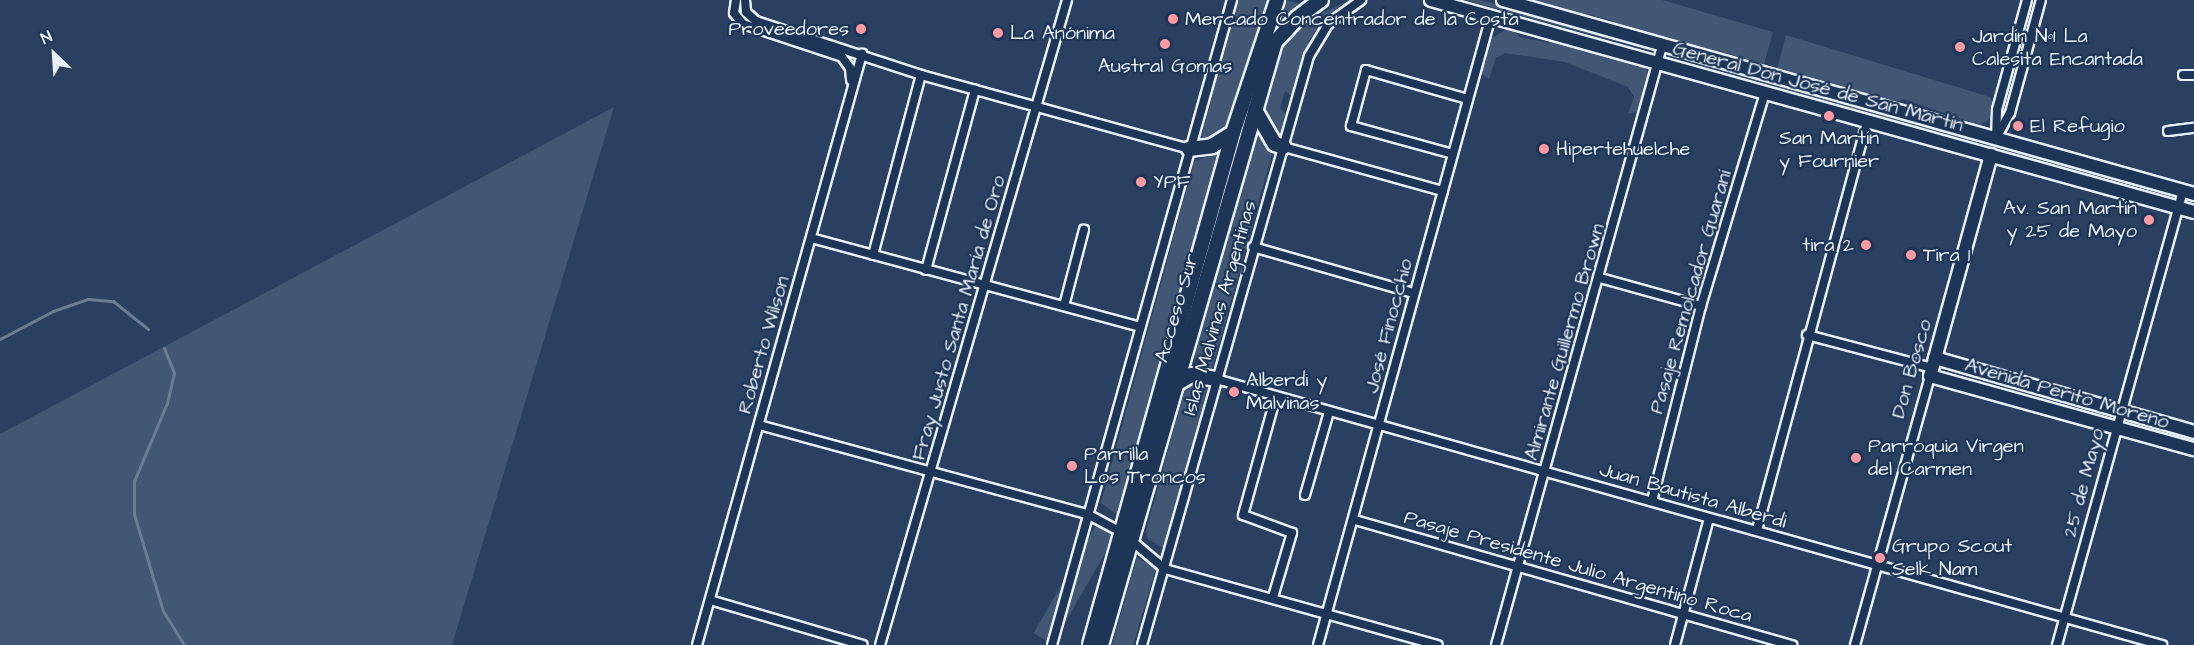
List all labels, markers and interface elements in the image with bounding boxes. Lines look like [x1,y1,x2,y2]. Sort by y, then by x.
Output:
place label: Mercado Concentrador de la Costa [1185,7,1519,31]
marker: Mercado Concentrador de la Costa [1166,12,1180,26]
place label: Proveedores [729,17,849,41]
place label: La Anónima [1010,21,1115,45]
marker: Proveedores [854,22,868,36]
north arrow [24,24,84,84]
place label: Jardín Nº1 La Calesita Encantada [1972,24,2143,71]
text: N [37,26,56,50]
marker: La Anónima [991,26,1005,40]
marker: Austral Gomas [1158,37,1172,51]
street label: General Don José de San Martín [1670,37,1966,137]
marker: Jardín Nº1 La Calesita Encantada [1953,40,1967,54]
place label: Austral Gomas [1098,54,1232,78]
marker: San Martín y Fournier [1822,109,1836,123]
place label: El Refugio [2030,114,2125,138]
marker: El Refugio [2011,119,2025,133]
place label: San Martín y Fournier [1779,126,1879,173]
place label: Hipertehuelche [1556,137,1690,161]
marker: Hipertehuelche [1537,142,1551,156]
street label: Pasaje Remolcador Guaraní [1645,167,1737,417]
place label: YPF [1153,170,1190,194]
street label: Fray Justo Santa María de Oro [907,173,1011,463]
marker: YPF [1134,175,1148,189]
place label: Av. San Martín y 25 de Mayo [2003,196,2137,243]
street label: Islas Malvinas Argentinas [1178,198,1262,418]
marker: Av. San Martín y 25 de Mayo [2142,213,2156,227]
street label: Almirante Guillermo Brown [1520,221,1610,463]
place label: tira 2 [1802,233,1854,257]
marker: tira 2 [1859,238,1873,252]
place label: Tira 1 [1923,243,1970,267]
marker: Tira 1 [1904,248,1918,262]
street label: Acceso Sur [1150,251,1204,365]
street label: José Finocchio [1360,256,1418,396]
street label: Roberto Wilson [733,273,795,417]
street label: Don Bosco [1886,317,1938,421]
street label: Avenida Perito Moreno [1962,353,2172,435]
place label: Alberdi y Malvinas [1246,368,1327,415]
marker: Alberdi y Malvinas [1227,385,1241,399]
street label: 25 de Mayo [2058,426,2110,540]
place label: Parroquia Virgen del Carmen [1868,434,2024,481]
place label: Parrilla Los Troncos [1084,442,1206,489]
marker: Parroquia Virgen del Carmen [1849,451,1863,465]
street label: Juan Bautista Alberdi [1597,458,1789,534]
marker: Parrilla Los Troncos [1065,459,1079,473]
street label: Pasaje Presidente Julio Argentino Roca [1401,506,1755,628]
place label: Grupo Scout Selk Nam [1892,534,2012,581]
marker: Grupo Scout Selk Nam [1873,551,1887,565]

